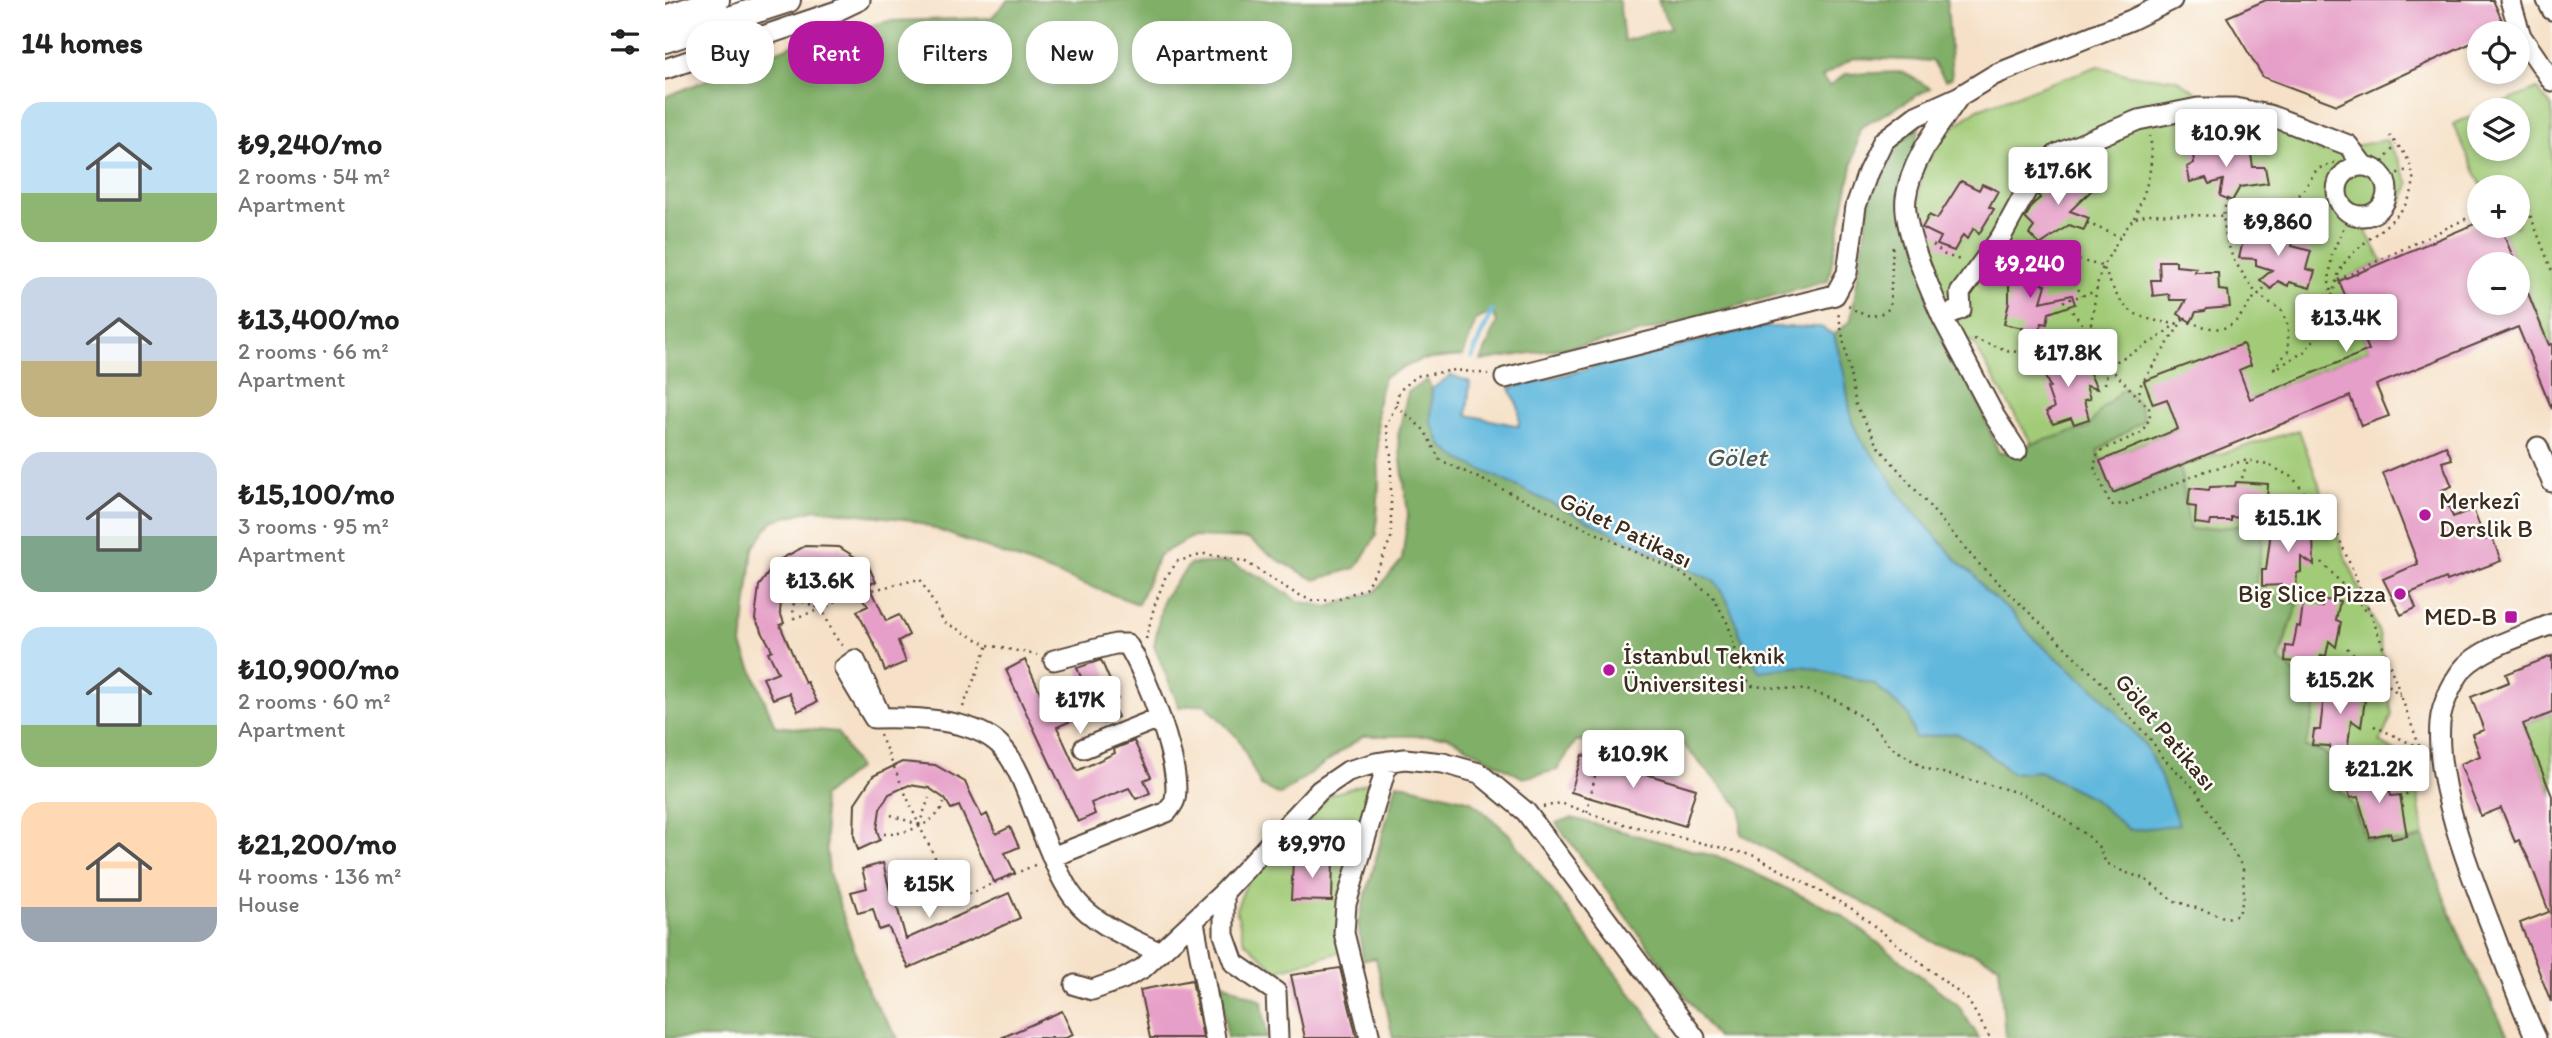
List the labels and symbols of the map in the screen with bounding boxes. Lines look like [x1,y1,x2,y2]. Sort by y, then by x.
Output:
pin: ₺10.9K [2169,110,2283,169]
pin: ₺17.6K [2001,148,2115,207]
pin: ₺9,860 [2221,198,2335,258]
pin: ₺9,240 [1973,240,2087,300]
pin: ₺13.4K [2289,294,2403,354]
pin: ₺17.8K [2011,330,2125,389]
water label: Gölet [1706,441,1769,473]
street label: Gölet Patikası [1555,485,1697,574]
place label: Merkezî Derslik B [2439,486,2533,543]
pin: ₺15.1K [2231,494,2345,554]
marker: Merkezî Derslik B [2417,507,2433,523]
pin: ₺13.6K [763,558,877,617]
place label: Big Slice Pizza [2238,579,2386,608]
marker: Big Slice Pizza [2392,586,2408,602]
place label: MED-B [2424,602,2497,631]
marker: MED-B [2503,609,2519,625]
place label: İstanbul Teknik Üniversitesi [1623,641,1785,698]
pin: ₺15.2K [2283,656,2397,716]
marker: İstanbul Teknik Üniversitesi [1601,662,1617,678]
street label: Gölet Patikası [2109,667,2224,796]
pin: ₺17K [1039,676,1121,736]
pin: ₺10.9K [1576,730,1690,790]
pin: ₺21.2K [2322,746,2436,805]
pin: ₺9,970 [1255,820,1369,880]
pin: ₺15K [888,860,970,920]

